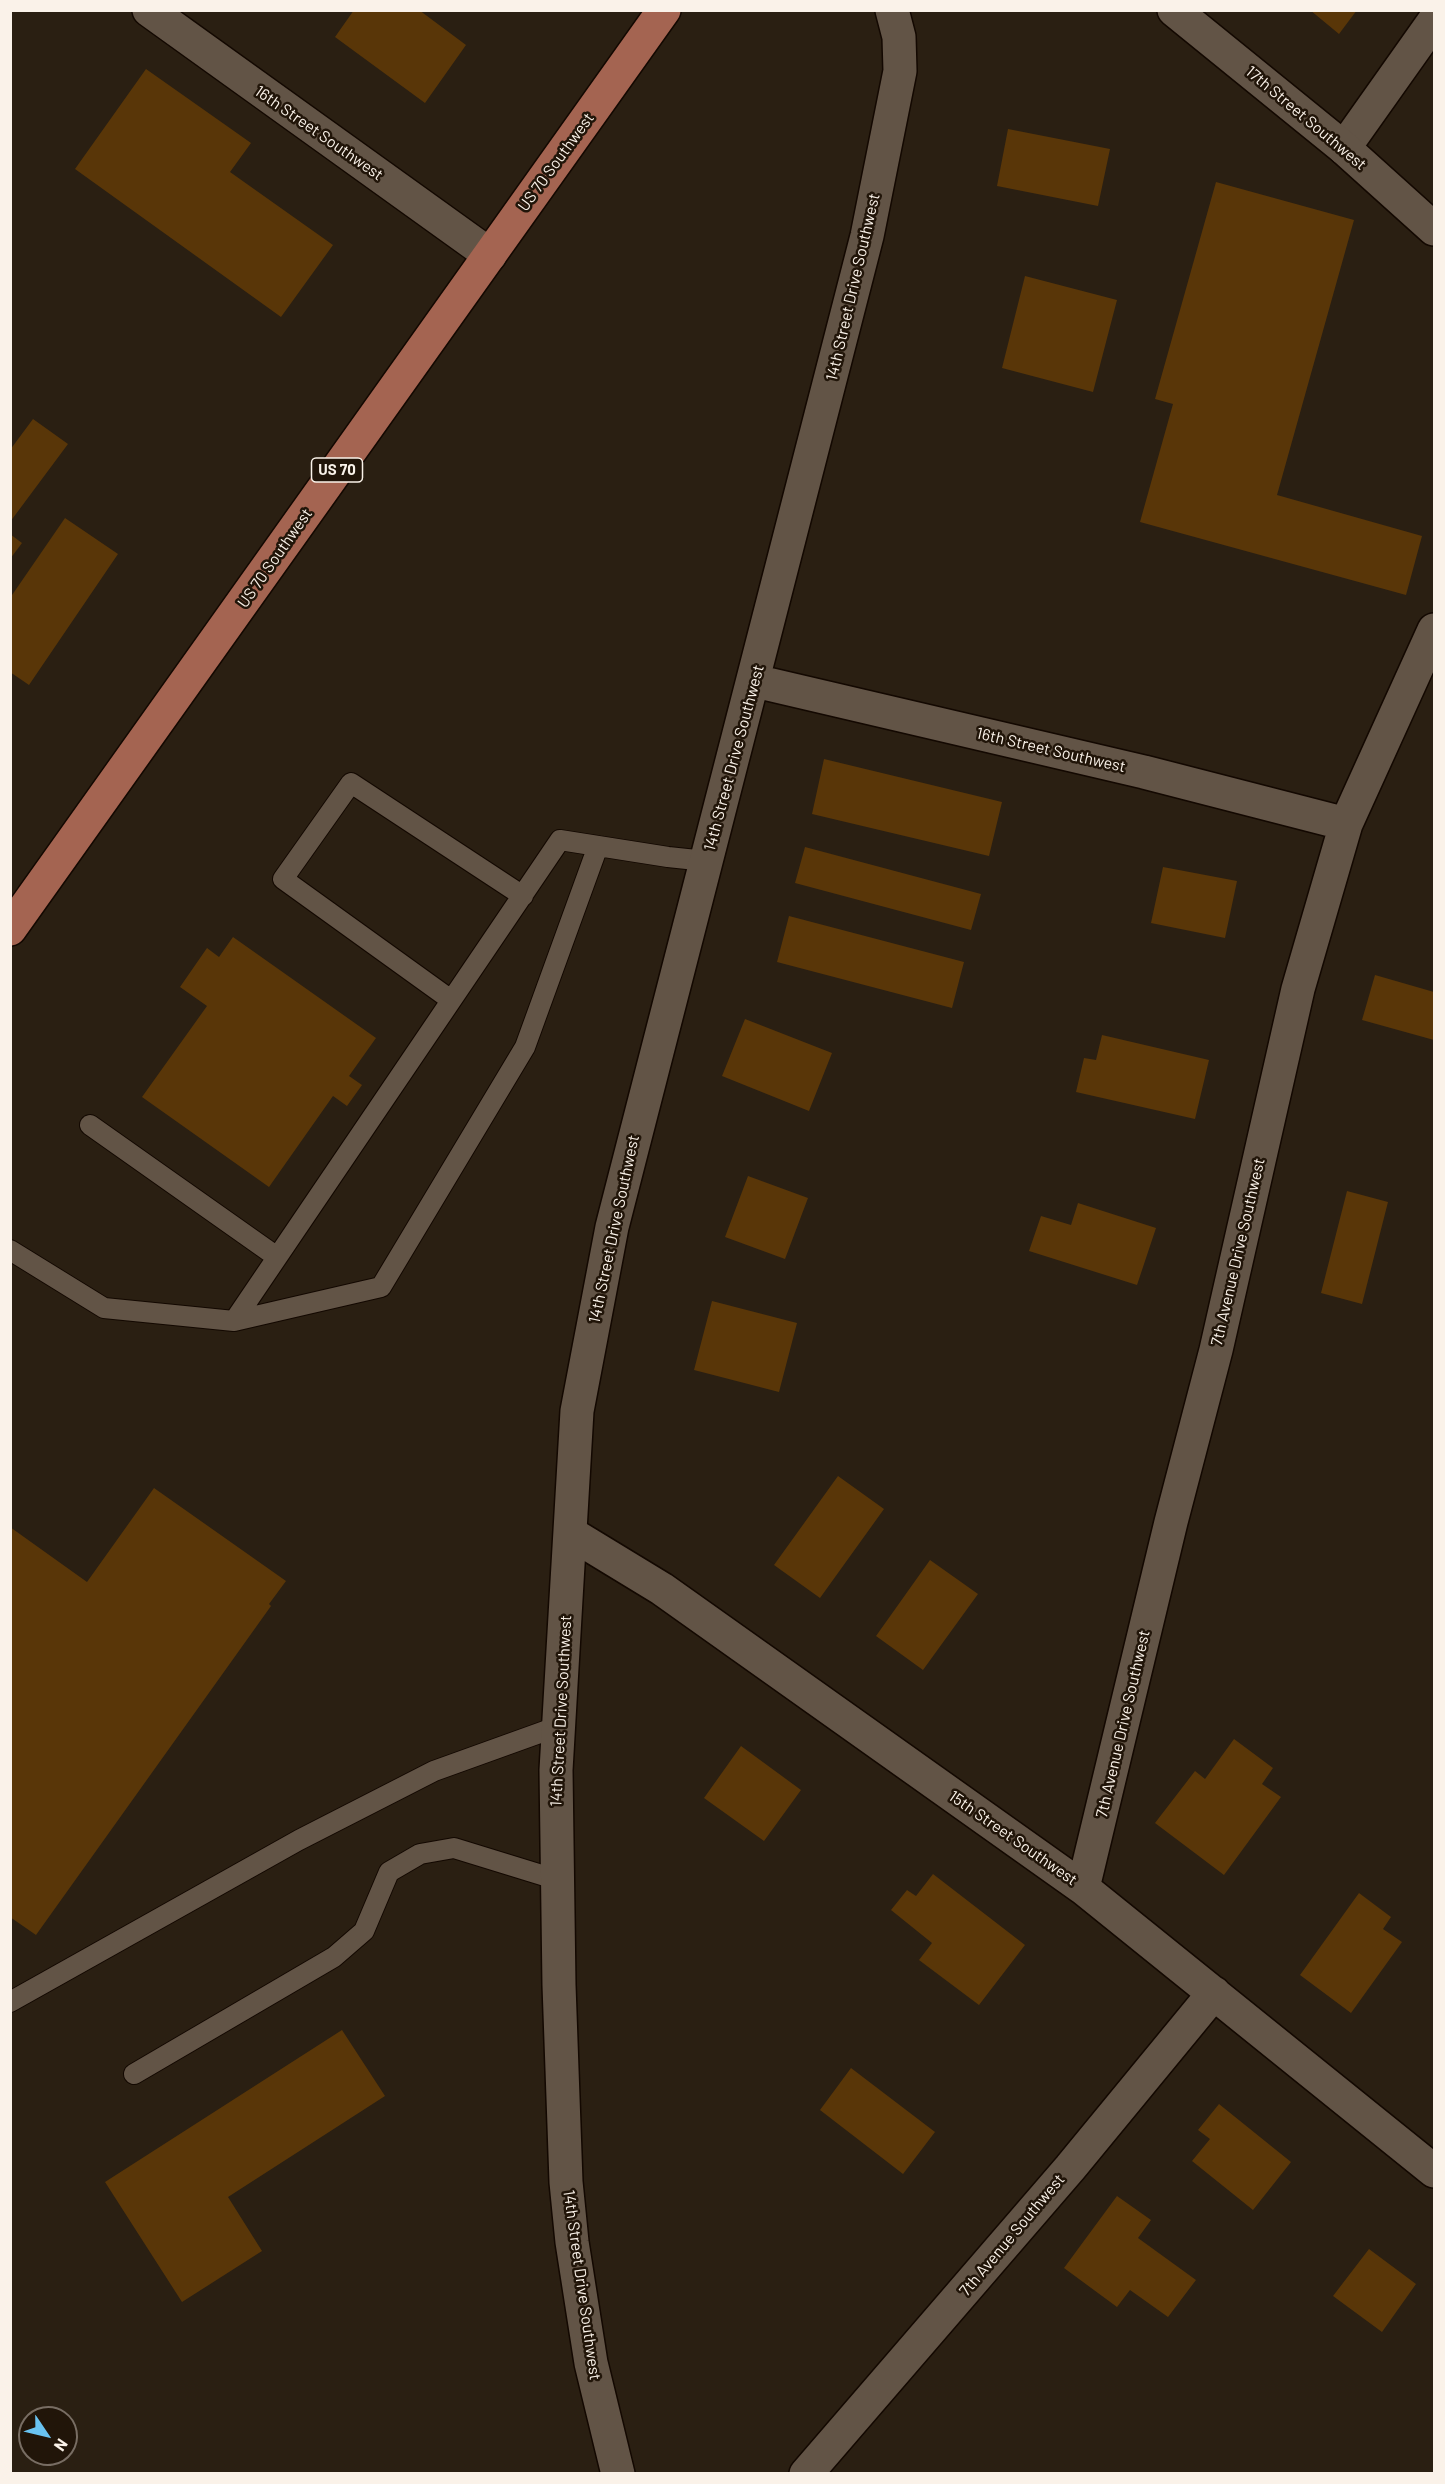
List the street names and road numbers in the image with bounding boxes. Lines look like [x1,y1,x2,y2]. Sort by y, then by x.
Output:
street label: 17th Street Southwest [1242,62,1370,174]
street label: 16th Street Southwest [251,81,387,185]
street label: US 70 Southwest [514,109,598,215]
street label: 14th Street Drive Southwest [822,191,884,383]
road number: US 70 [312,458,362,482]
street label: US 70 Southwest [234,505,316,611]
street label: 14th Street Drive Southwest [700,663,768,853]
street label: 16th Street Southwest [975,723,1127,777]
street label: 14th Street Drive Southwest [585,1133,643,1325]
street label: 7th Avenue Drive Southwest [1207,1156,1269,1348]
street label: 14th Street Drive Southwest [546,1615,576,1807]
street label: 7th Avenue Drive Southwest [1092,1628,1154,1820]
street label: 15th Street Southwest [945,1786,1081,1890]
street label: 7th Avenue Southwest [955,2170,1069,2300]
street label: 14th Street Drive Southwest [559,2189,605,2381]

